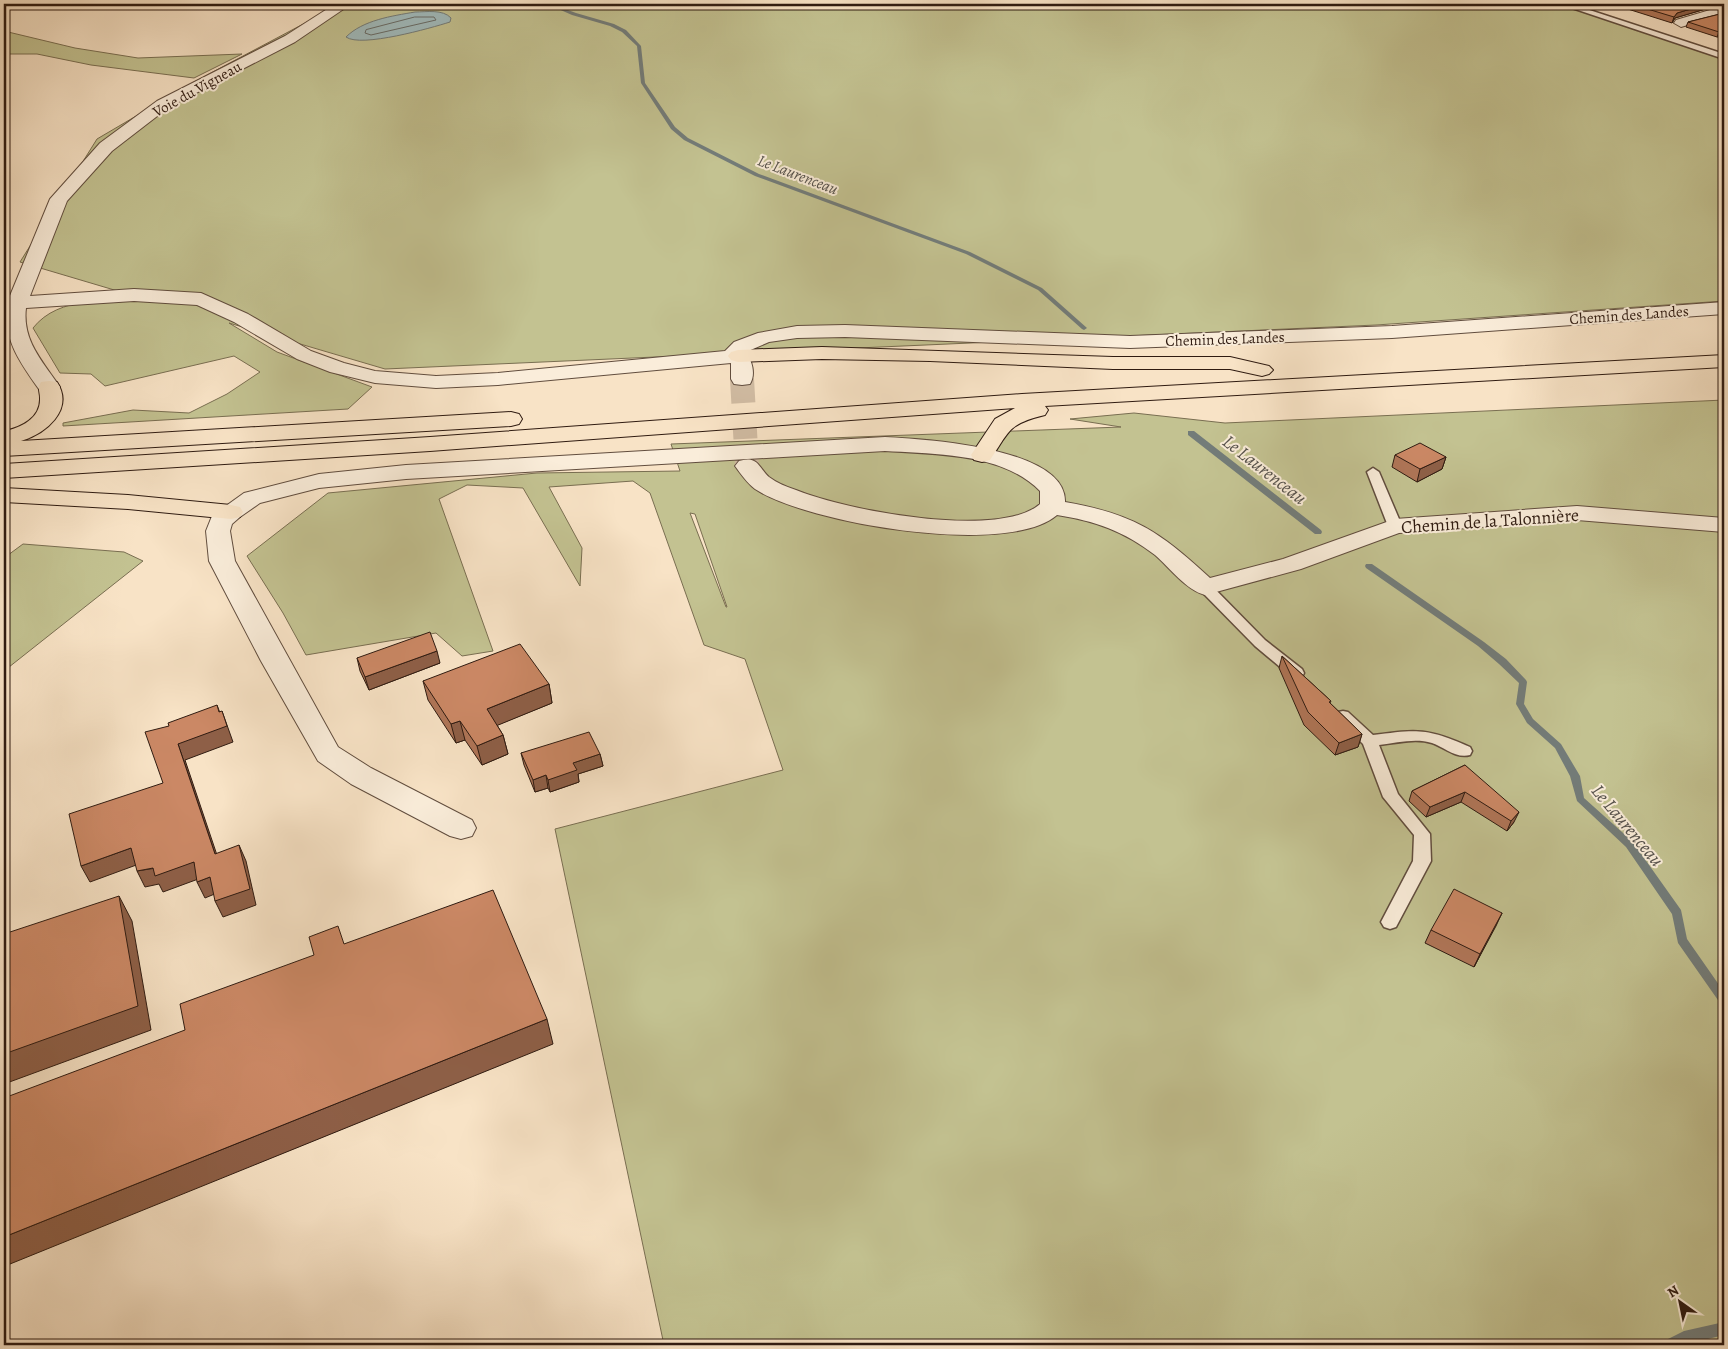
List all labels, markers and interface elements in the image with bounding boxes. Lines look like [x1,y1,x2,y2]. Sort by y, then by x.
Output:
street label: Voie du Vigneau [148,56,246,122]
water label: Le Laurenceau [754,150,841,200]
street label: Chemin des Landes [1569,301,1689,329]
street label: Chemin des Landes [1165,327,1285,351]
water label: Le Laurenceau [1217,429,1312,511]
street label: Chemin de la Talonnière [1400,503,1580,539]
water label: Le Laurenceau [1585,779,1669,872]
north arrow [1656,1276,1706,1326]
text: N [1664,1281,1683,1302]

